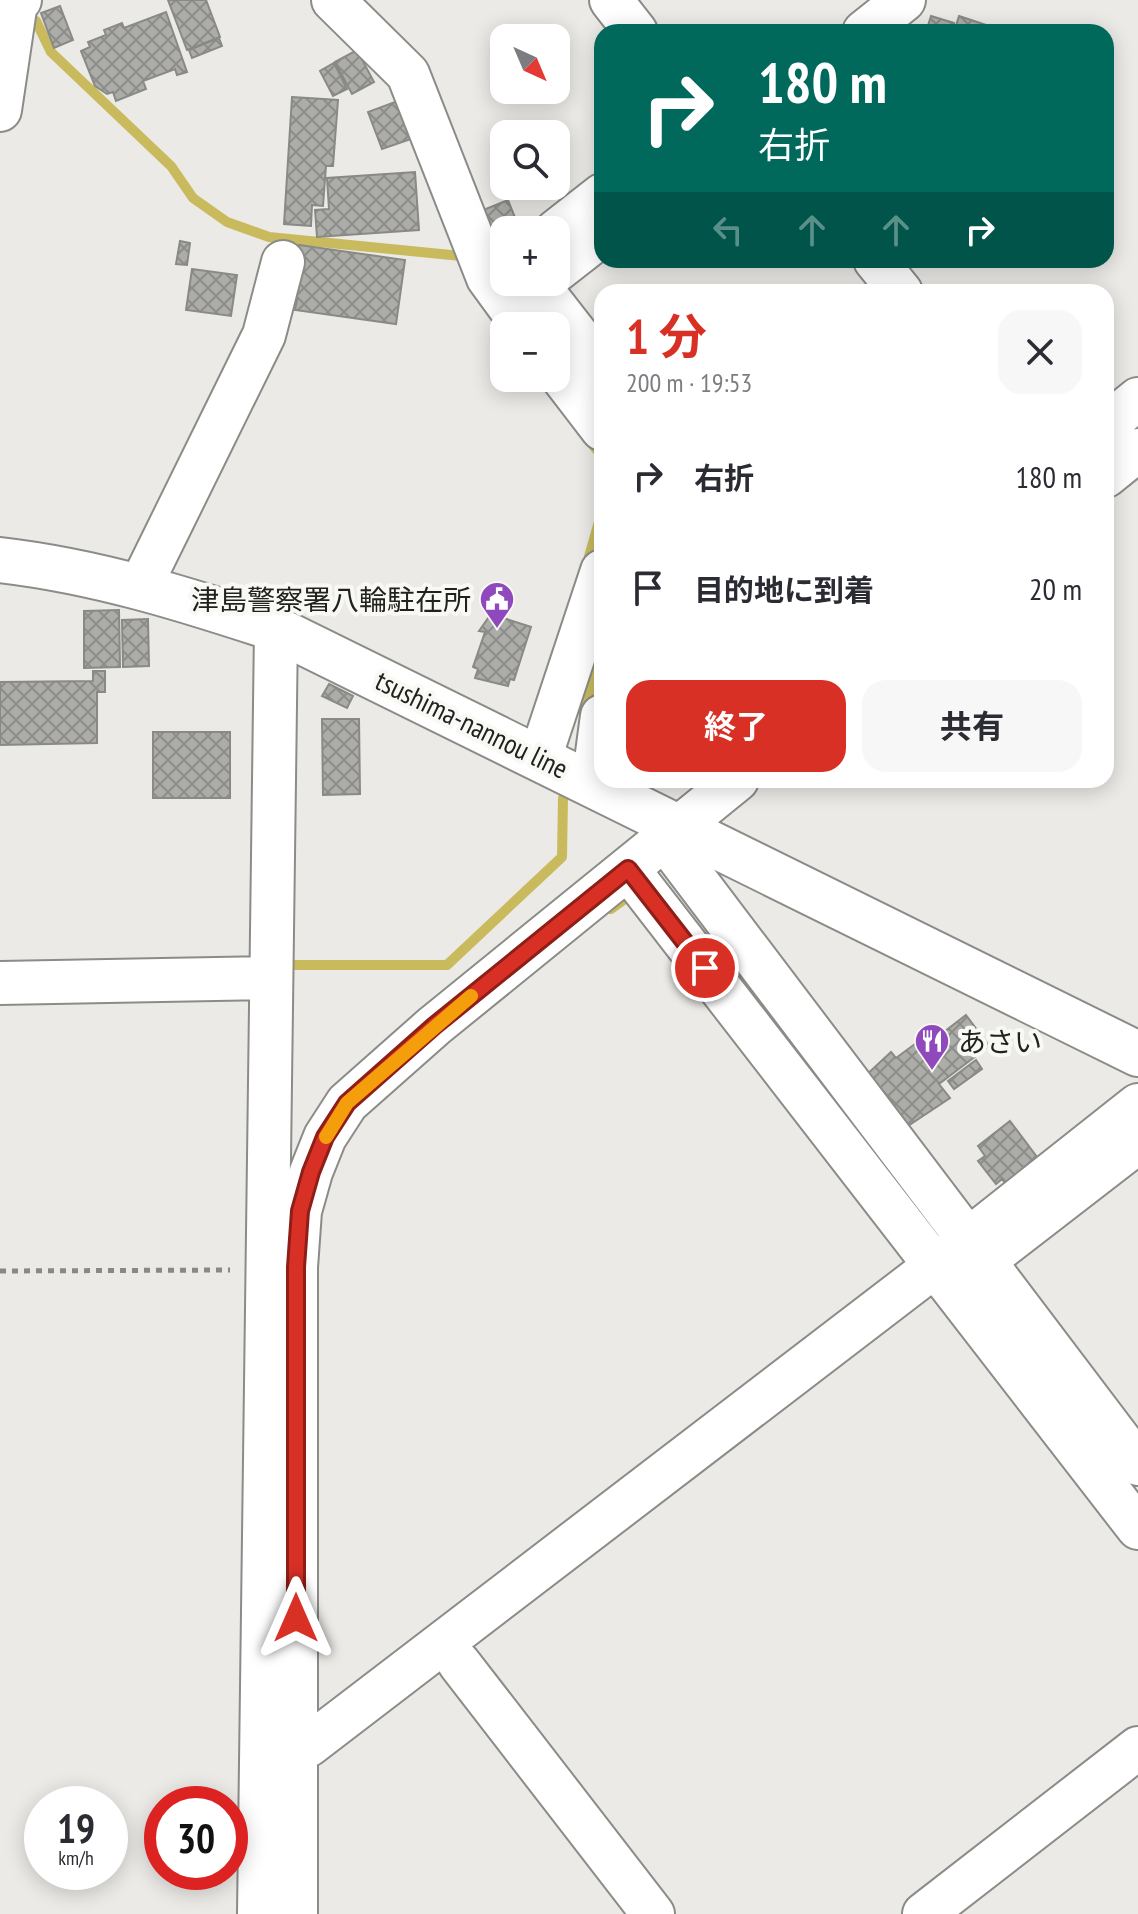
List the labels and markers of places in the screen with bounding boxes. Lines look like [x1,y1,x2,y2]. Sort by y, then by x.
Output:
public building icon: 津島警察署八輪駐在所 [478,580,516,630]
place label: 津島警察署八輪駐在所 [191,581,471,618]
pin [671,934,739,1002]
restaurant icon: あさい [913,1022,951,1072]
place label: あさい [958,1023,1042,1060]

